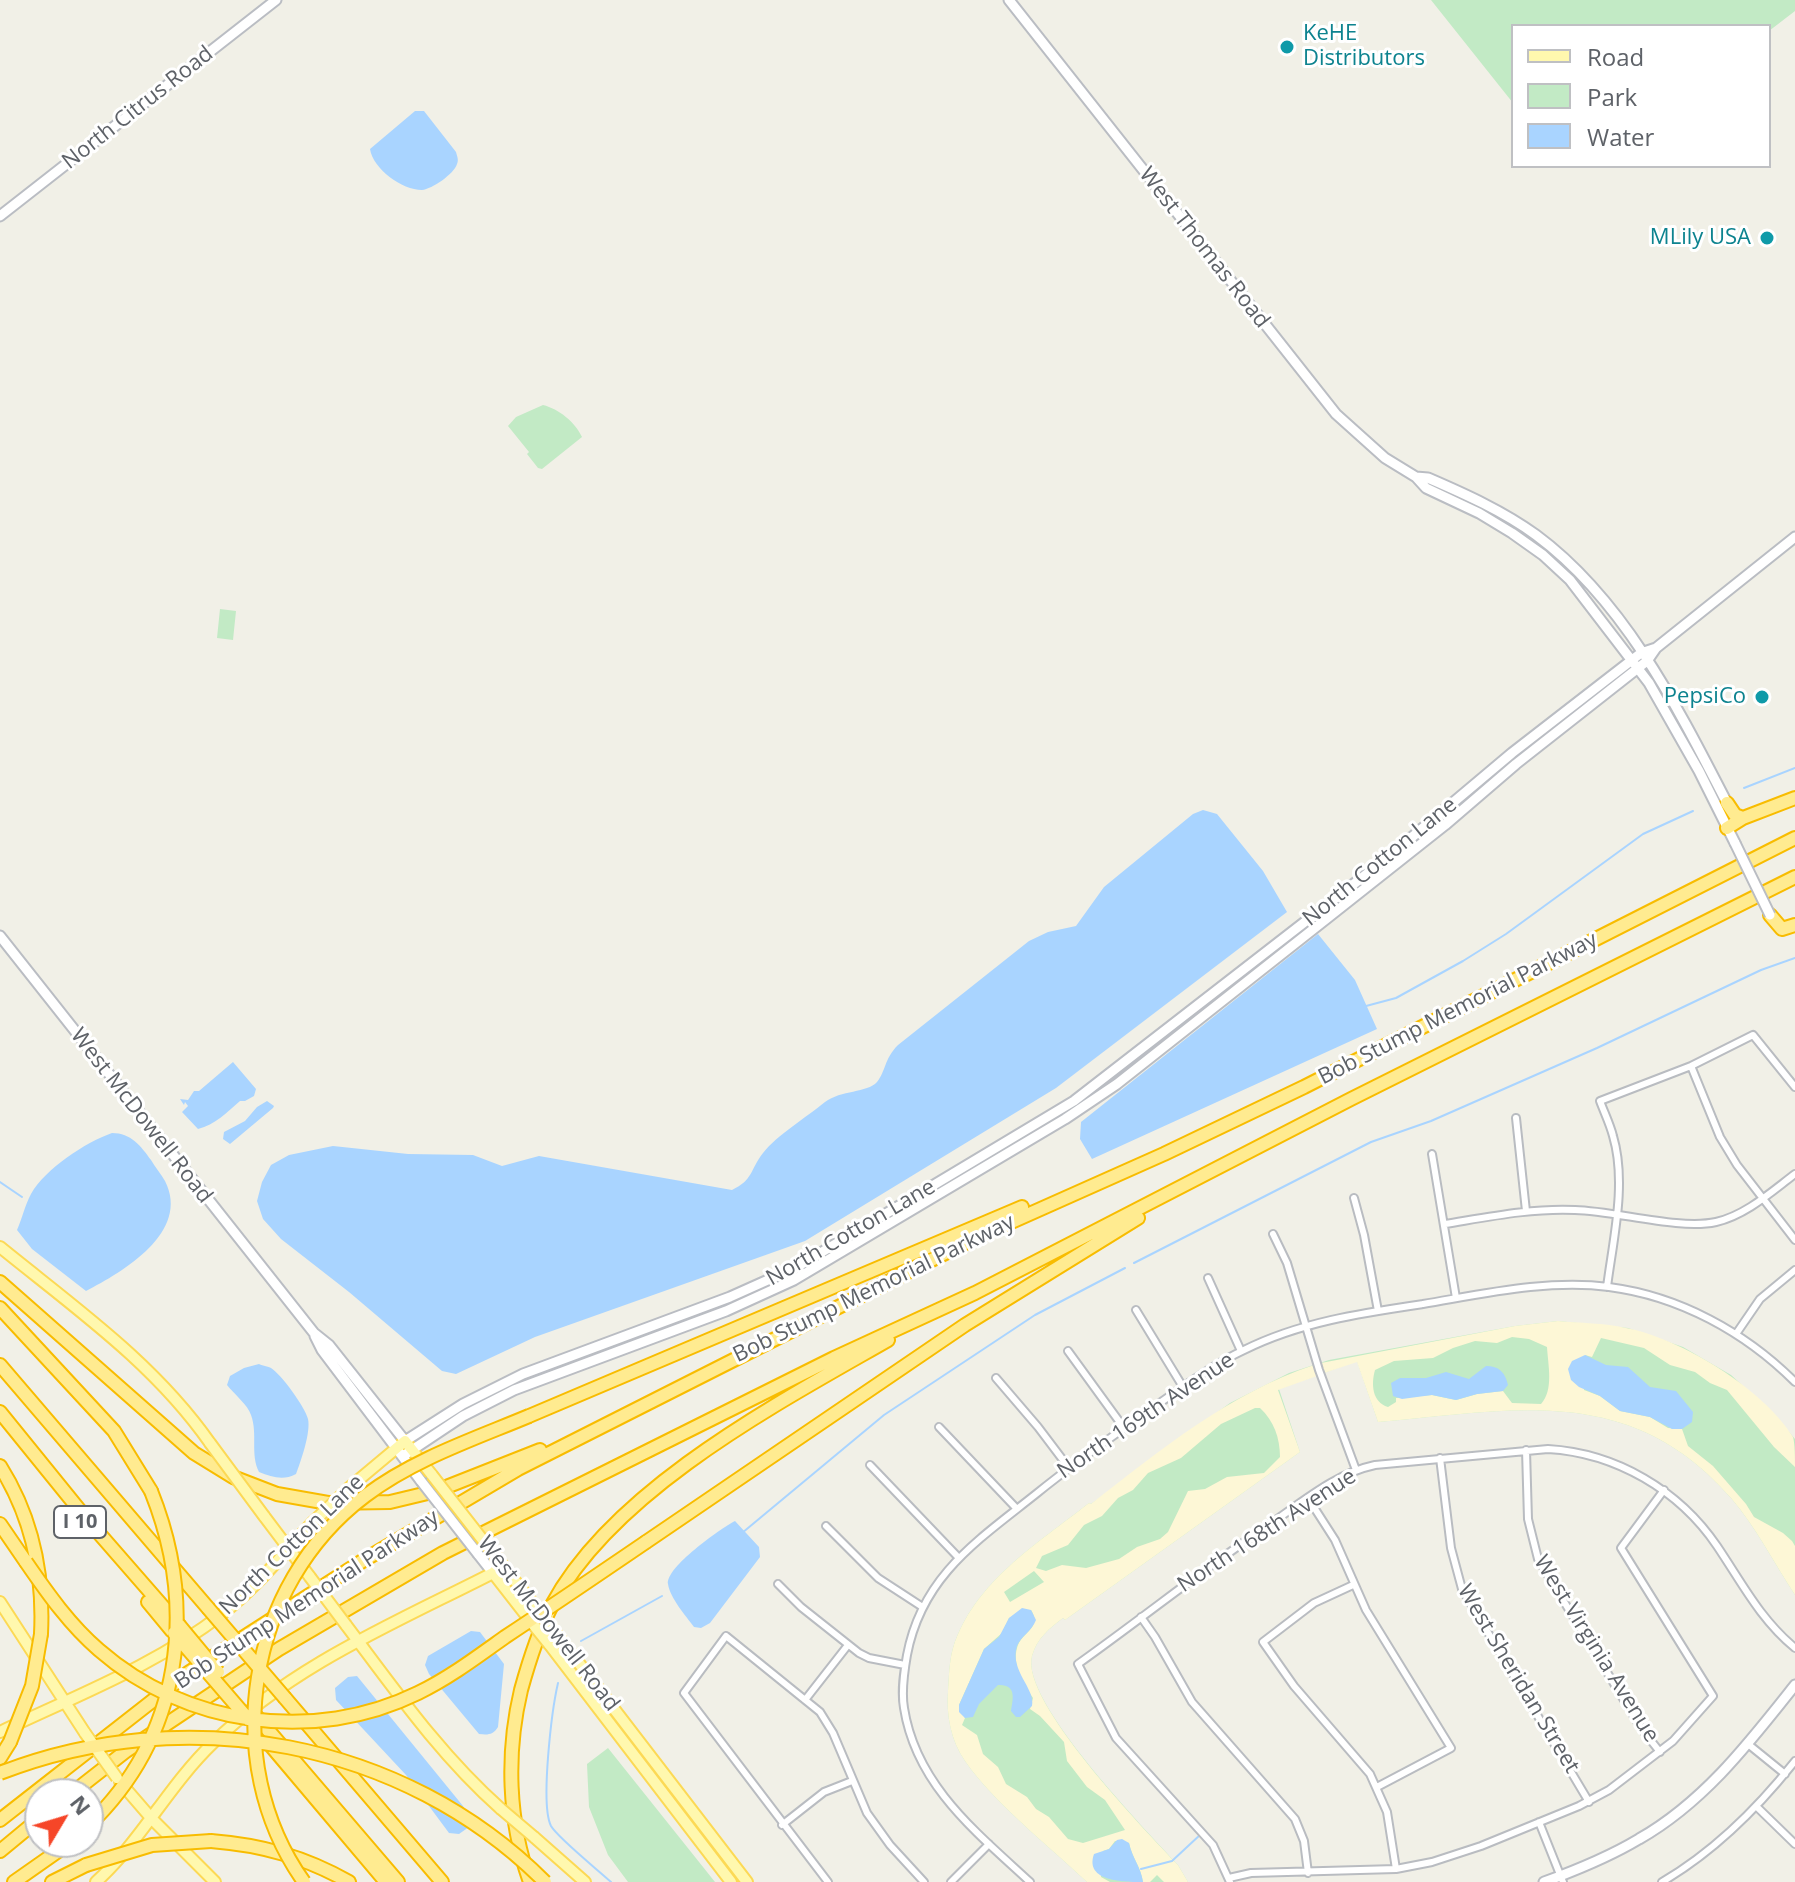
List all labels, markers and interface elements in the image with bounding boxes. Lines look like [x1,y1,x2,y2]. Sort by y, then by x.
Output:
place label: KeHE Distributors [1303,21,1425,72]
legend [1511,24,1771,168]
marker: KeHE Distributors [1278,38,1296,56]
text: Road [1587,40,1644,73]
street label: North Citrus Road [57,41,219,175]
text: Park [1587,80,1637,113]
text: Water [1587,120,1654,153]
street label: West Thomas Road [1133,162,1275,334]
place label: MLily USA [1650,225,1751,251]
marker: MLily USA [1758,229,1776,247]
place label: PepsiCo [1664,684,1746,710]
marker: PepsiCo [1753,688,1771,706]
street label: North Cotton Lane [1298,792,1462,932]
street label: Bob Stump Memorial Parkway [1314,927,1602,1091]
street label: West McDowell Road [64,1023,218,1209]
street label: North Cotton Lane [762,1174,940,1292]
street label: Bob Stump Memorial Parkway [729,1209,1019,1369]
street label: North 169th Avenue [1053,1347,1239,1485]
street label: North 168th Avenue [1173,1464,1361,1598]
street label: North Cotton Lane [214,1469,370,1621]
street label: Bob Stump Memorial Parkway [170,1505,444,1695]
road number: I 10 [54,1506,106,1538]
street label: West McDowell Road [471,1531,625,1717]
street label: West Virginia Avenue [1528,1551,1664,1747]
street label: West Sheridan Street [1451,1580,1585,1778]
north arrow [24,1778,104,1858]
text: N [64,1788,99,1821]

